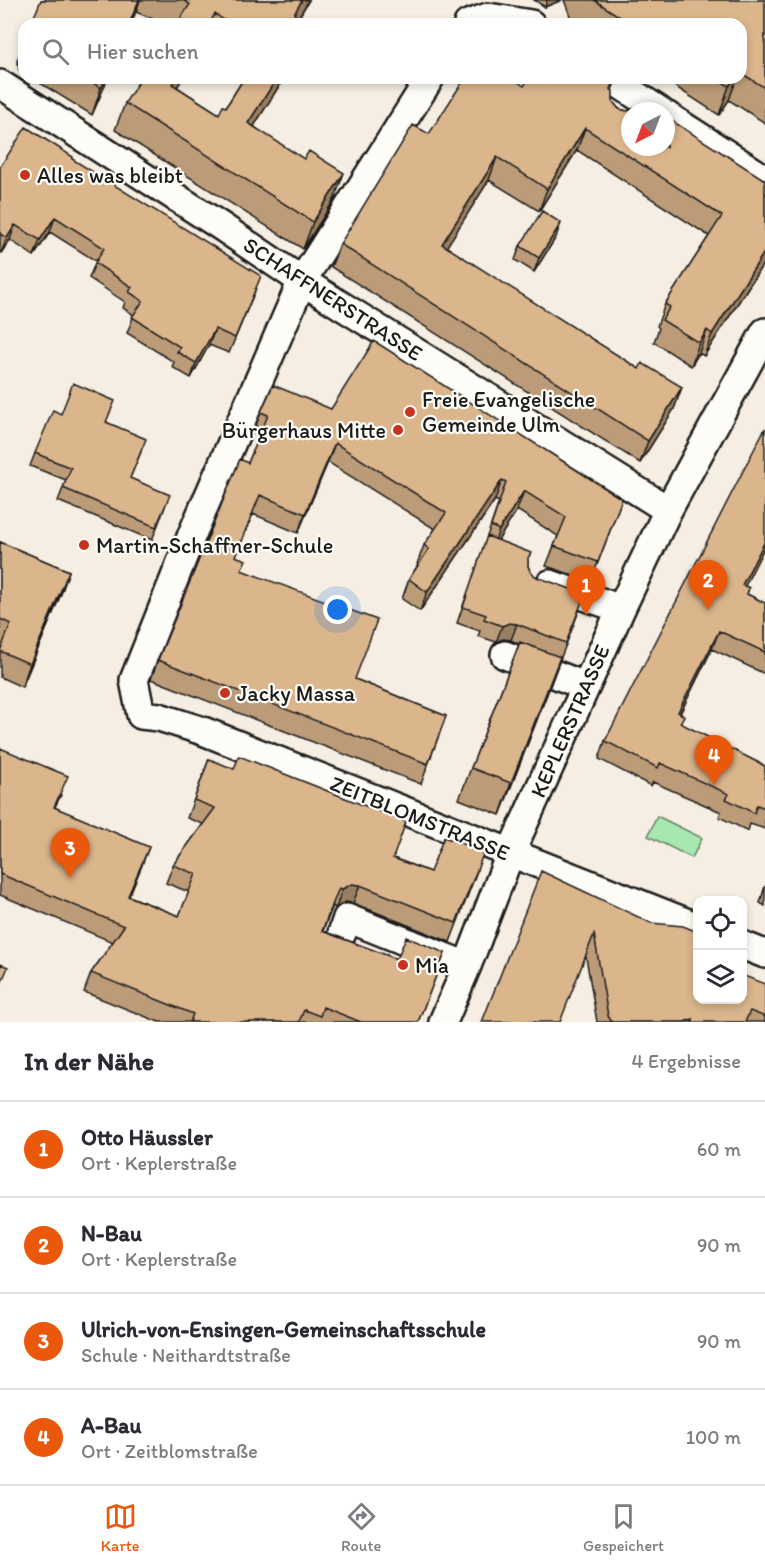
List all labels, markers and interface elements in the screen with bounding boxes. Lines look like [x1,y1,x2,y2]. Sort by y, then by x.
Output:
search box [18,18,747,84]
icon: search [39,35,72,68]
text: Hier suchen [87,38,198,65]
north arrow [621,102,675,156]
place label: Alles was bleibt [37,162,183,189]
marker: Alles was bleibt [18,168,32,182]
street label: SCHAFFNERSTRASSE [238,231,428,367]
place label: Freie Evangelische Gemeinde Ulm [422,386,595,438]
marker: Freie Evangelische Gemeinde Ulm [403,405,417,419]
place label: Bürgerhaus Mitte [222,417,386,444]
marker: Bürgerhaus Mitte [391,423,405,437]
place label: Martin-Schaffner-Schule [96,532,333,559]
marker: Martin-Schaffner-Schule [77,538,91,552]
pin: 2 [688,560,728,610]
pin: 1 [566,566,606,615]
your location [323,595,352,624]
street label: KEPLERSTRASSE [524,640,616,802]
place label: Jacky Massa [237,680,356,707]
marker: Jacky Massa [218,686,232,700]
pin: 4 [694,736,734,785]
street label: ZEITBLOMSTRASSE [326,770,514,866]
pin: 3 [50,828,90,878]
map controls [693,896,747,1004]
button: locate [693,896,747,950]
button: layers [693,950,747,1004]
place label: Mia [415,952,449,979]
marker: Mia [396,958,410,972]
text: In der Nähe [24,1045,154,1077]
text: 4 Ergebnisse [631,1049,741,1073]
text: Otto Häussler [81,1124,213,1151]
text: 1 [39,1137,48,1161]
text: 60 m [697,1137,741,1161]
text: Ort · Keplerstraße [81,1151,237,1175]
text: N-Bau [81,1220,142,1247]
text: 2 [38,1233,49,1257]
text: 90 m [697,1233,741,1257]
text: Ort · Keplerstraße [81,1247,237,1271]
text: Ulrich-von-Ensingen-Gemeinschaftsschule [81,1316,486,1343]
text: 3 [38,1329,49,1353]
text: 90 m [697,1329,741,1353]
text: Schule · Neithardtstraße [81,1343,291,1367]
text: A-Bau [81,1412,142,1439]
text: 4 [37,1425,50,1449]
text: 100 m [686,1425,741,1449]
text: Ort · Zeitblomstraße [81,1439,258,1463]
tab: Karte [101,1500,139,1555]
tab: Route [341,1500,381,1555]
tab: Gespeichert [583,1500,664,1555]

